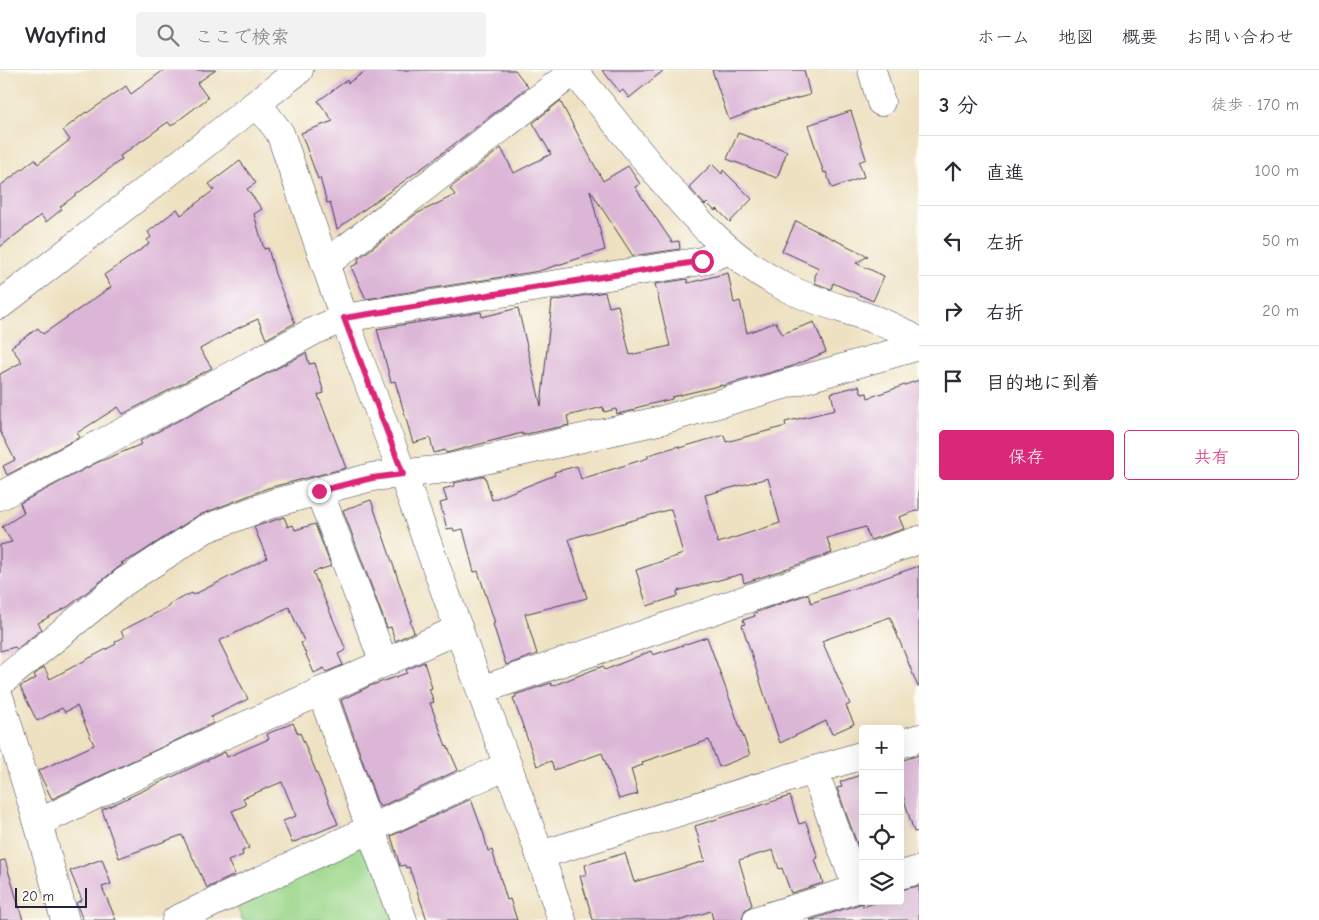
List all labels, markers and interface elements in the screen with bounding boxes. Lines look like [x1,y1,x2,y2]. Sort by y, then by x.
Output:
search box [136,12,486,57]
text: Wayfind [25,21,106,49]
icon: search [154,21,182,49]
text: ここで検索 [194,26,289,48]
text: ホーム [977,27,1030,48]
text: 地図 [1058,27,1094,48]
text: 概要 [1122,27,1158,48]
text: お問い合わせ [1186,27,1294,48]
text: 3 分 [939,93,978,117]
text: 徒歩 · 170 m [1211,96,1299,114]
icon: ahead [939,157,967,185]
text: 直進 [986,162,1024,184]
text: 100 m [1255,162,1299,180]
icon: left [939,227,967,255]
text: 左折 [986,232,1024,254]
text: 50 m [1262,232,1299,250]
route start [691,250,714,273]
icon: right [939,297,967,325]
text: 右折 [986,302,1024,324]
text: 20 m [1262,302,1299,320]
icon: arrive [939,367,967,395]
text: 目的地に到着 [986,372,1100,394]
button: 保存 [939,430,1114,480]
button: 共有 [1124,430,1299,480]
route end [308,480,331,503]
map controls [859,725,904,905]
button: + [859,725,904,770]
button: − [859,770,904,815]
button: locate [859,815,904,860]
button: layers [859,860,904,905]
scale bar [15,885,88,908]
text: 20 m [22,888,54,905]

